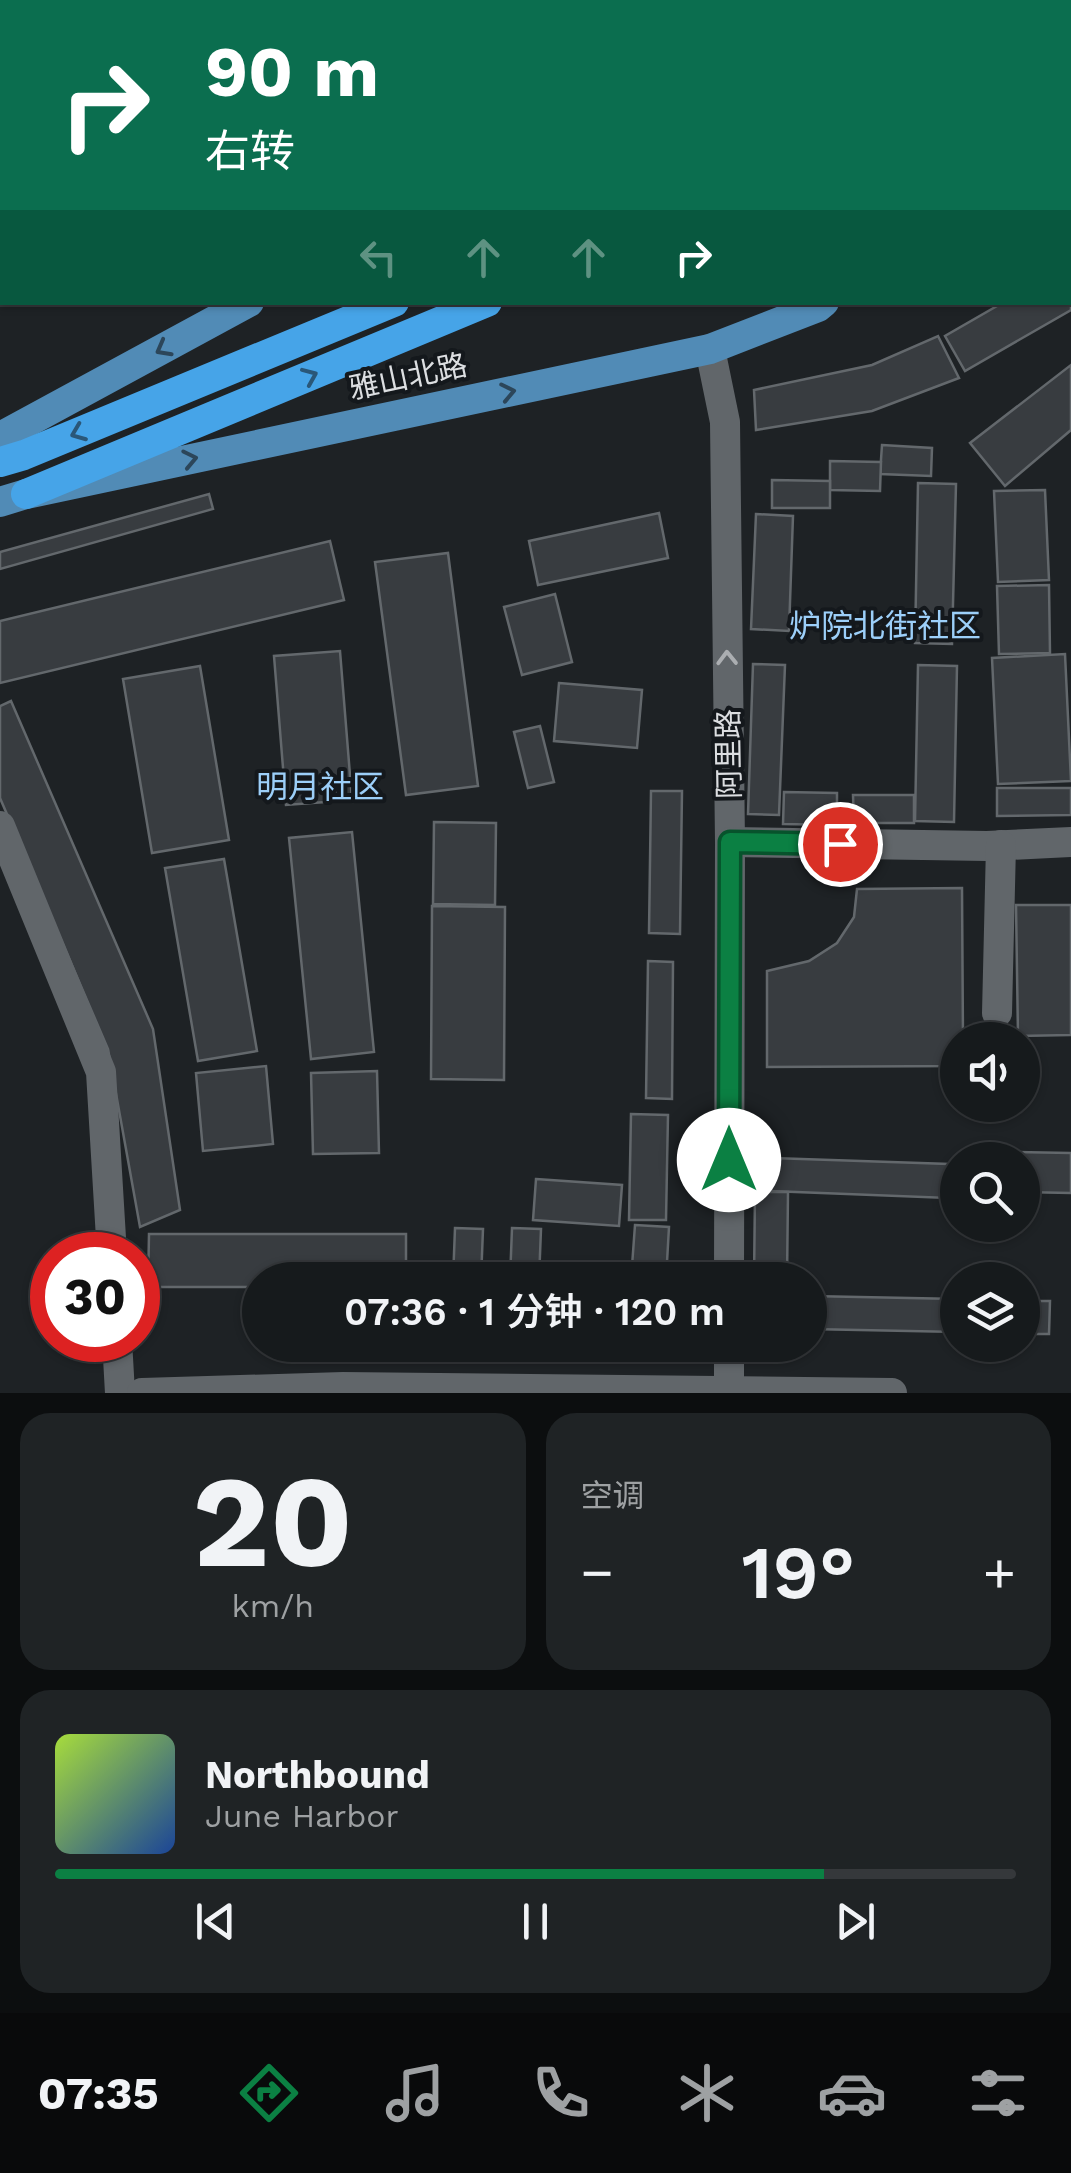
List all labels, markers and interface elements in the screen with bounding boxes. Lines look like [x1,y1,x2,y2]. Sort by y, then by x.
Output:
text: 90 m [205,31,379,113]
icon: right [40,40,170,170]
text: 右转 [205,125,295,178]
icon: left [351,230,406,285]
icon: ahead [456,230,511,285]
icon: ahead [561,230,616,285]
icon: right [666,230,721,285]
one-way arrow [156,337,174,356]
street label: 雅山北路 [346,347,470,406]
one-way arrow [300,368,318,388]
one-way arrow [499,382,516,403]
one-way arrow [70,421,88,441]
one-way arrow [181,450,198,471]
district label: 炉院北街社区 [789,607,981,645]
one-way arrow [717,649,738,665]
street label: 阿里路 [710,709,747,799]
district label: 明月社区 [256,768,384,806]
pin [798,802,883,887]
icon: arrive [813,817,868,872]
map controls [940,1022,1040,1362]
button: sound [940,1022,1040,1122]
position arrow [677,1108,781,1212]
button: search [940,1142,1040,1242]
speed limit sign: 30 [30,1232,160,1362]
button: layers [940,1262,1040,1362]
text: 07:36 · 1 分钟 · 120 m [344,1290,725,1334]
text: 20 [192,1445,353,1598]
text: 空调 [581,1477,645,1515]
text: 19° [741,1528,855,1616]
text: − [581,1540,614,1604]
text: + [983,1540,1016,1604]
text: km/h [232,1587,314,1625]
text: Northbound [205,1753,430,1797]
text: June Harbor [205,1797,399,1835]
icon: previous [188,1894,243,1949]
icon: pause [508,1894,563,1949]
icon: next [828,1894,883,1949]
icon: directions [234,2058,304,2128]
icon: music [380,2058,450,2128]
icon: phone [526,2058,596,2128]
icon: climate [672,2058,742,2128]
icon: car [817,2058,887,2128]
icon: filters [963,2058,1033,2128]
text: 07:35 [38,2067,159,2120]

